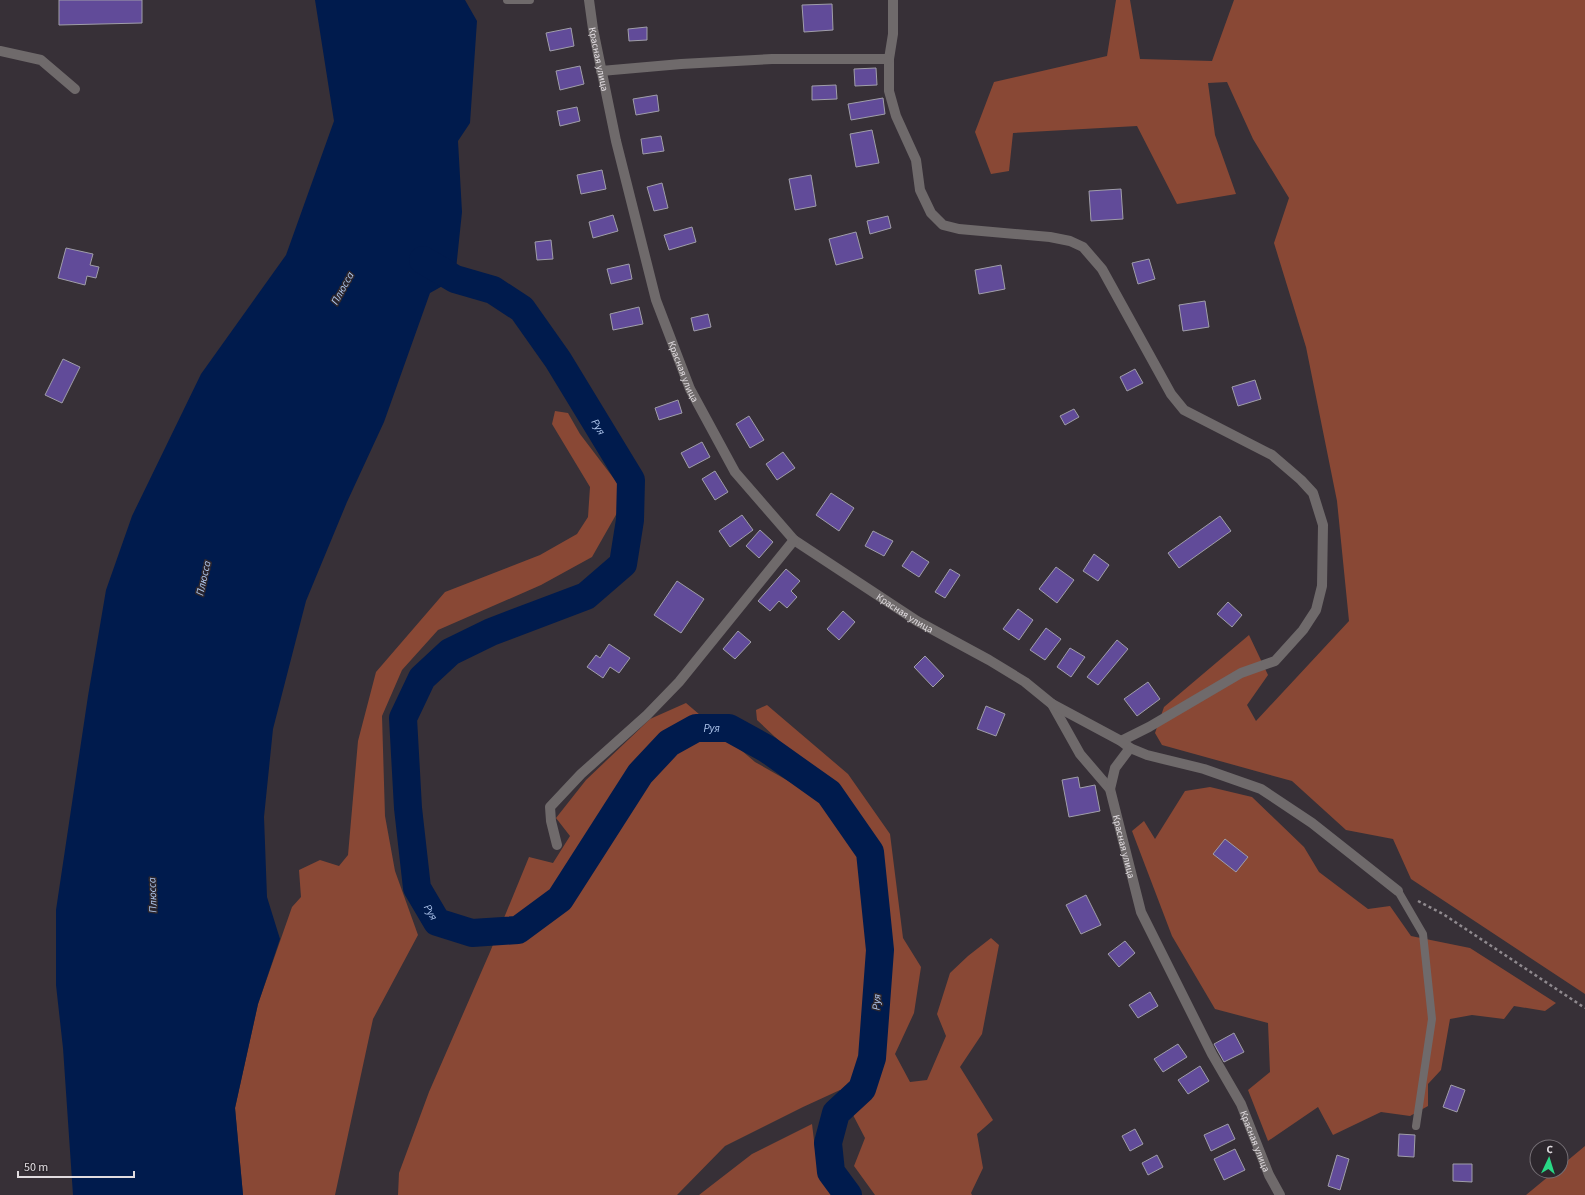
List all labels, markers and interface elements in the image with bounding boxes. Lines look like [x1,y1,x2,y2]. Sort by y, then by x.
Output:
street label: Красная улица [585,26,612,92]
water label: Плюсса [327,269,358,307]
street label: Красная улица [664,339,702,405]
water label: Руя [588,416,609,438]
water label: Плюсса [192,559,215,597]
street label: Красная улица [873,590,936,637]
water label: Руя [704,721,720,736]
street label: Красная улица [1109,813,1138,880]
water label: Плюсса [144,877,161,913]
water label: Руя [420,901,441,923]
water label: Руя [868,993,885,1011]
street label: Красная улица [1236,1109,1273,1174]
north arrow [1529,1139,1569,1179]
text: С [1546,1142,1554,1157]
scale bar [18,1153,134,1179]
text: 50 m [24,1159,48,1176]

